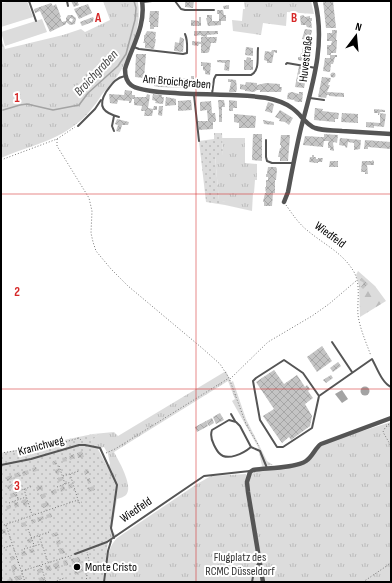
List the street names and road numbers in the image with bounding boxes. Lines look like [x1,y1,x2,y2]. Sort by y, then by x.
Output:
street label: Huvestraße [296,35,316,83]
street label: Am Broichgraben [141,71,212,92]
street label: Wiedfeld [311,218,349,252]
street label: Kranichweg [16,433,66,459]
street label: Wiedfeld [117,494,155,526]

